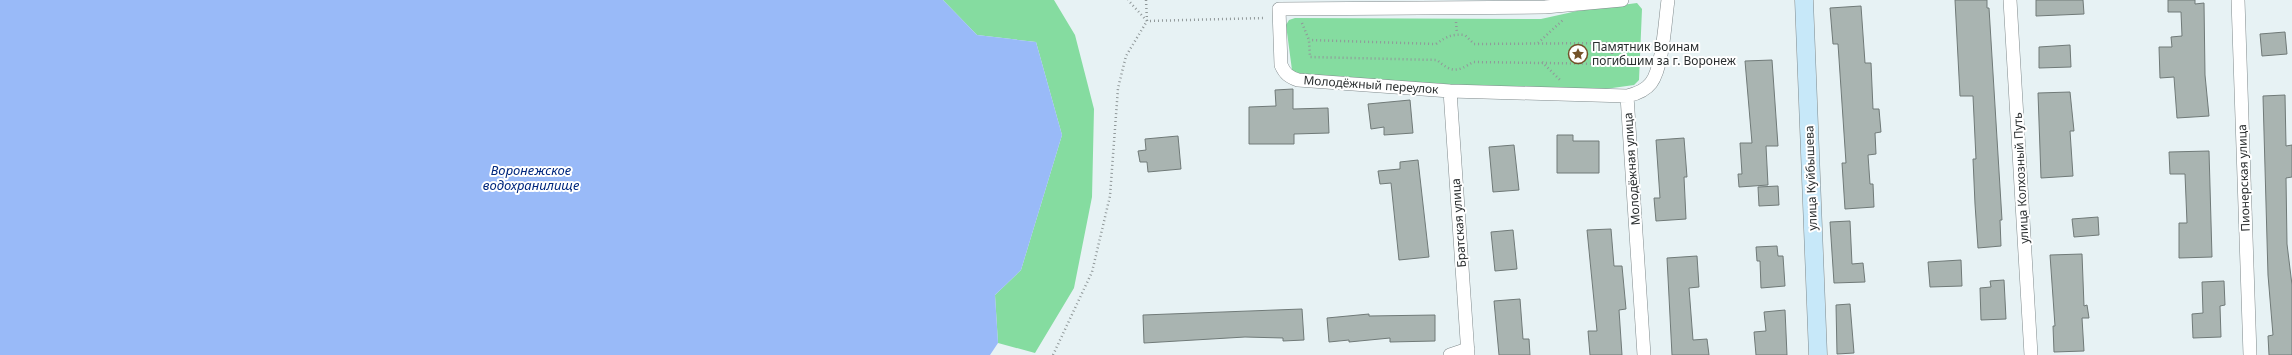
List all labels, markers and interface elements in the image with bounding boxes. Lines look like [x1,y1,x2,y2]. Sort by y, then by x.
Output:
place label: Памятник Воинам погибшим за г. Воронеж [1592,38,1737,69]
place icon: Памятник Воинам погибшим за г. Воронеж [1567,43,1589,65]
street label: Молодёжный переулок [1303,71,1440,98]
street label: Молодёжная улица [1619,112,1644,226]
street label: улица Колхозный Путь [2009,112,2032,244]
street label: Пионерская улица [2233,124,2254,232]
street label: улица Куйбышева [1800,125,1821,231]
water label: Воронежское водохранилище [483,161,580,194]
street label: Братская улица [1447,178,1470,268]

